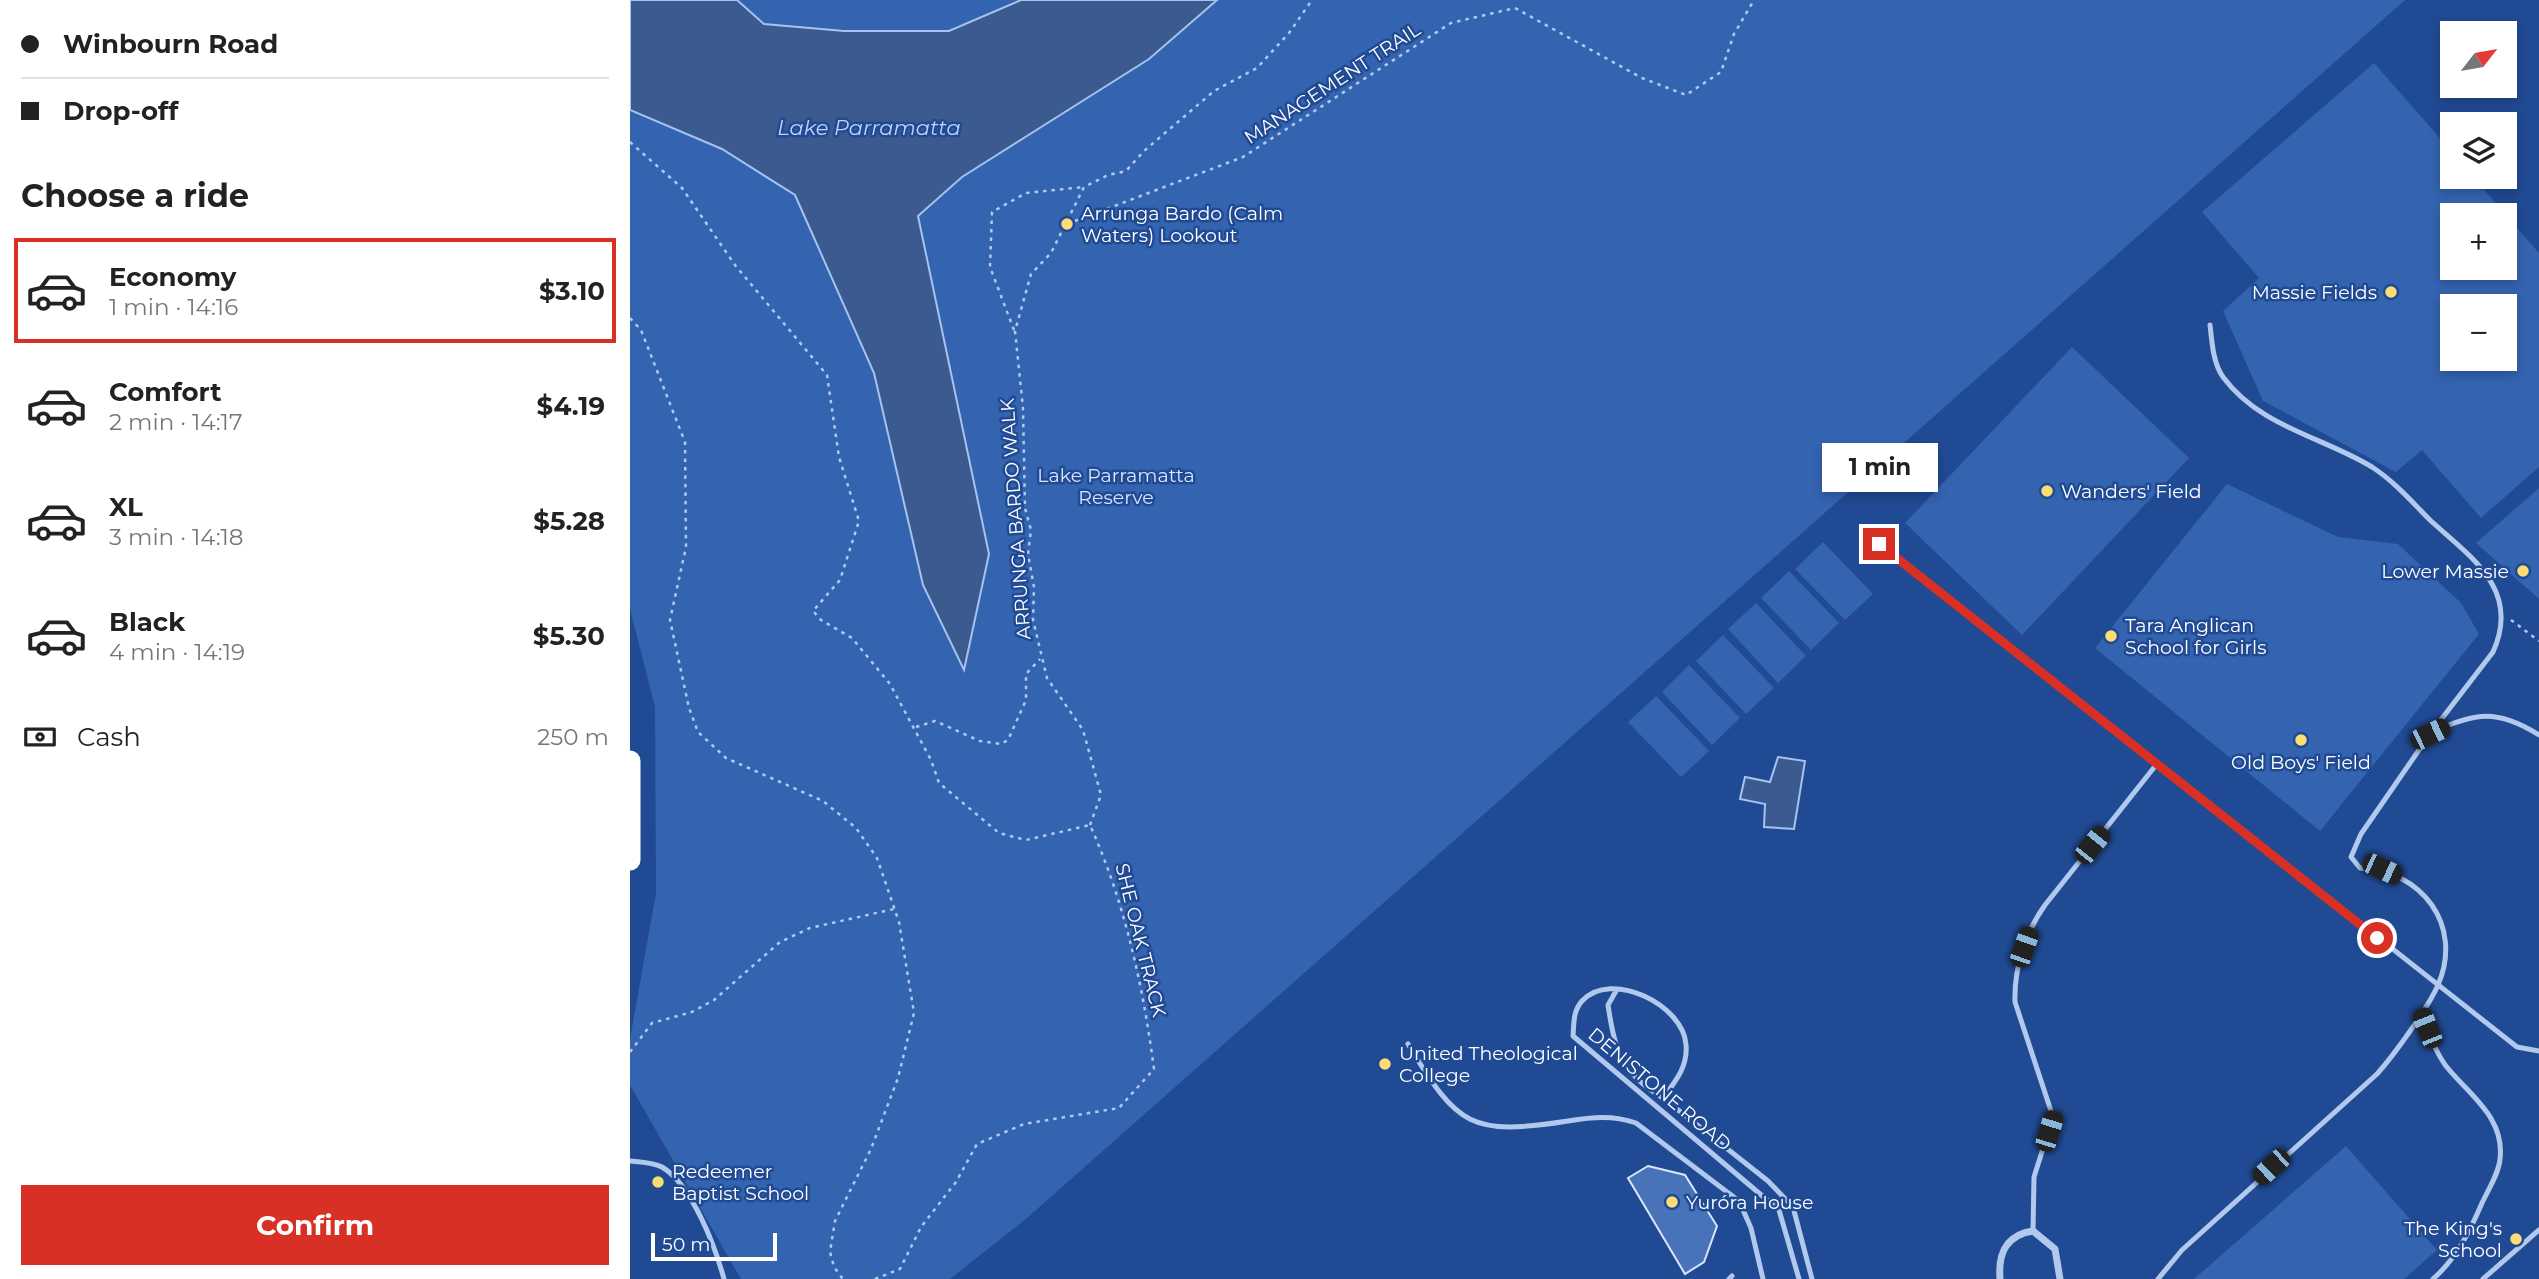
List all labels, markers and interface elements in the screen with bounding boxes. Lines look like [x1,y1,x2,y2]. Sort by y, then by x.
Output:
street label: MANAGEMENT TRAIL [1240,17,1425,149]
north arrow [2440,21,2516,98]
map controls [2440,21,2517,371]
text: Winbourn Road [63,28,278,60]
text: Drop-off [63,95,178,127]
button: layers [2440,112,2517,189]
water label: Lake Parramatta [777,115,961,140]
text: Choose a ride [21,176,249,215]
place label: Arrunga Bardo (Calm Waters) Lookout [1081,202,1283,247]
button: + [2440,203,2517,280]
marker: Arrunga Bardo (Calm Waters) Lookout [1059,216,1075,232]
icon: car [25,259,88,322]
text: Economy [109,261,236,293]
text: $3.10 [539,275,605,307]
place label: Massie Fields [2252,281,2377,304]
marker: Massie Fields [2383,284,2399,300]
text: 1 min · 14:16 [109,293,238,321]
button: − [2440,294,2517,371]
icon: car [25,374,88,437]
text: Comfort [109,376,221,408]
text: $4.19 [537,390,605,422]
street label: ARRUNGA BARDO WALK [996,397,1035,640]
text: 2 min · 14:17 [109,408,242,436]
callout: 1 min [1821,442,1937,491]
text: 1 min [1849,453,1911,481]
park label: Lake Parramatta Reserve [1037,464,1195,509]
place label: Wanders' Field [2061,480,2202,503]
marker: Wanders' Field [2039,483,2055,499]
icon: car [25,489,88,552]
text: XL [109,491,143,523]
text: $5.28 [533,505,605,537]
text: 3 min · 14:18 [109,523,243,551]
route end [1863,528,1895,560]
place label: Lower Massie [2381,560,2509,583]
marker: Lower Massie [2515,563,2531,579]
icon: car [25,604,88,667]
text: Black [109,606,185,638]
place label: Tara Anglican School for Girls [2125,614,2266,659]
text: $5.30 [533,620,605,652]
marker: Tara Anglican School for Girls [2103,628,2119,644]
text: 4 min · 14:19 [109,638,245,666]
car [2407,715,2454,753]
icon: cash [21,718,59,756]
text: Cash [77,721,141,753]
text: 250 m [537,723,609,751]
marker: Old Boys' Field [2293,732,2309,748]
place label: Old Boys' Field [2231,751,2371,774]
car [2071,822,2114,868]
car [2359,851,2406,887]
street label: SHE OAK TRACK [1110,861,1171,1020]
route start [2361,922,2393,954]
car [2008,924,2041,970]
car [2410,1005,2445,1051]
street label: DENISTONE ROAD [1583,1023,1736,1156]
place label: United Theological College [1399,1042,1578,1087]
marker: United Theological College [1377,1056,1393,1072]
car [2033,1108,2066,1154]
car [2249,1145,2294,1189]
place label: Redeemer Baptist School [672,1160,809,1205]
marker: Redeemer Baptist School [650,1174,666,1190]
button: Confirm [21,1185,609,1265]
place label: Yuróra House [1686,1191,1813,1214]
marker: Yuróra House [1664,1194,1680,1210]
place label: The King's School [2404,1217,2502,1262]
scale bar [651,1230,777,1262]
marker: The King's School [2508,1231,2524,1247]
text: 50 m [662,1233,710,1256]

